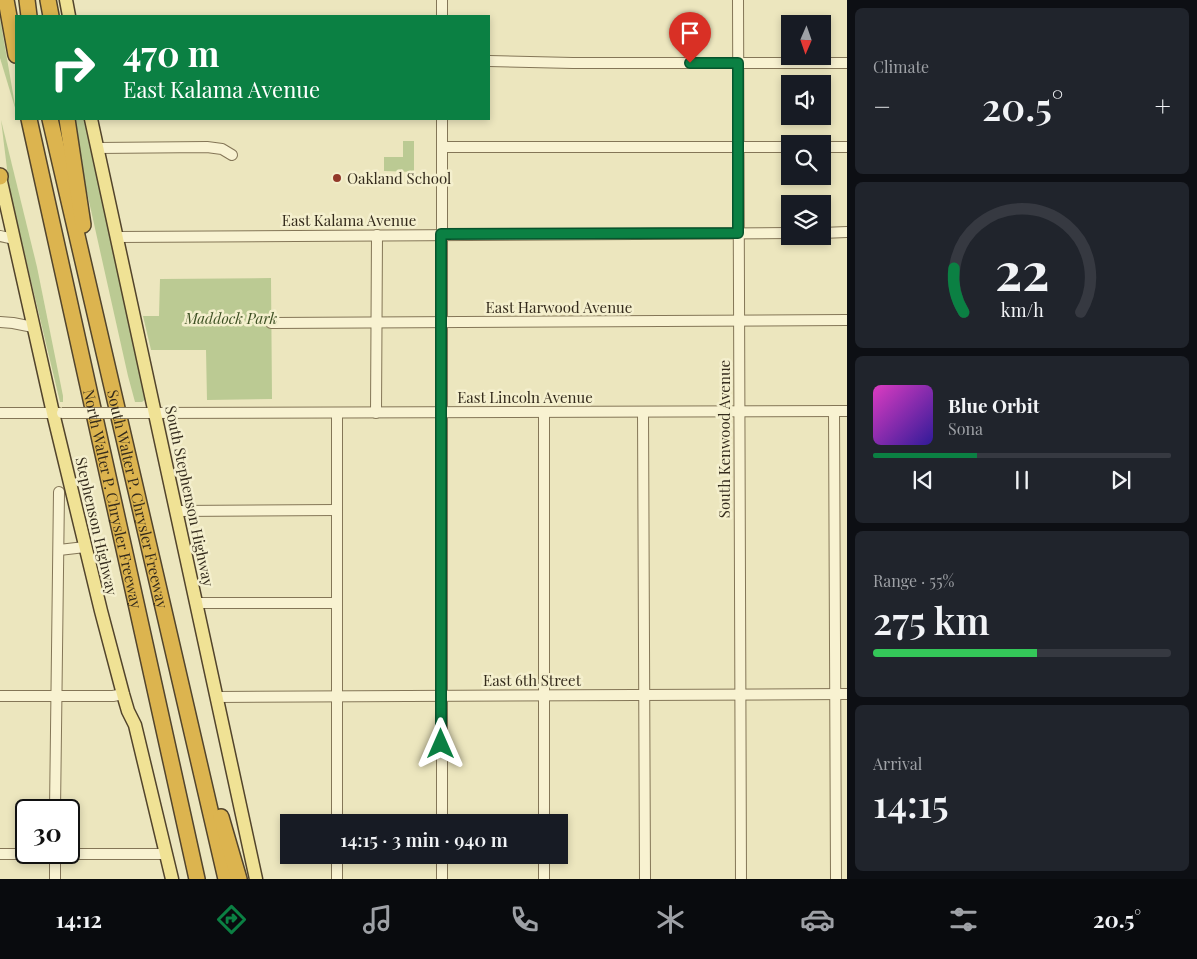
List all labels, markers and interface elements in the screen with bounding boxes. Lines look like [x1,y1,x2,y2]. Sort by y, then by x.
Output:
pin [669,12,711,63]
north arrow [781,15,831,65]
map controls [781,15,831,245]
icon: arrive [676,19,704,47]
text: 470 m [123,29,219,76]
icon: right [40,35,105,100]
text: Climate [873,56,929,77]
text: East Kalama Avenue [123,74,320,104]
button: sound [781,75,831,125]
text: 20.5° [982,80,1064,131]
text: − [873,87,891,124]
text: + [1155,87,1171,124]
button: search [781,135,831,185]
place label: Oakland School [347,168,451,188]
marker: Oakland School [331,172,343,184]
button: layers [781,195,831,245]
street label: East Kalama Avenue [282,210,416,230]
text: 22 [995,235,1049,304]
street label: East Harwood Avenue [486,297,632,317]
text: km/h [1001,298,1044,321]
park label: Maddock Park [184,308,278,328]
street label: South Kenwood Avenue [714,360,734,518]
street label: North Walter P. Chrysler Freeway [79,387,147,611]
street label: East Lincoln Avenue [457,387,593,407]
street label: South Walter P. Chrysler Freeway [103,388,173,611]
text: Blue Orbit [948,392,1039,418]
street label: South Stephenson Highway [161,404,219,589]
text: Sona [948,418,983,439]
street label: Stephenson Highway [71,455,123,598]
icon: previous [909,466,937,494]
icon: pause [1008,466,1036,494]
icon: next [1107,466,1135,494]
text: Range · 55% [873,570,954,591]
text: 275 km [873,594,990,645]
street label: East 6th Street [483,670,582,690]
position arrow [414,717,466,769]
text: Arrival [873,753,922,774]
text: 14:15 [873,777,949,828]
speed limit sign: 30 [15,799,80,864]
text: 14:15 · 3 min · 940 m [340,826,508,852]
icon: directions [214,902,249,937]
icon: music [360,902,395,937]
icon: phone [507,902,542,937]
icon: climate [653,902,688,937]
icon: car [800,902,835,937]
icon: filters [946,902,981,937]
text: 14:12 [56,904,102,934]
text: 20.5° [1093,904,1141,934]

